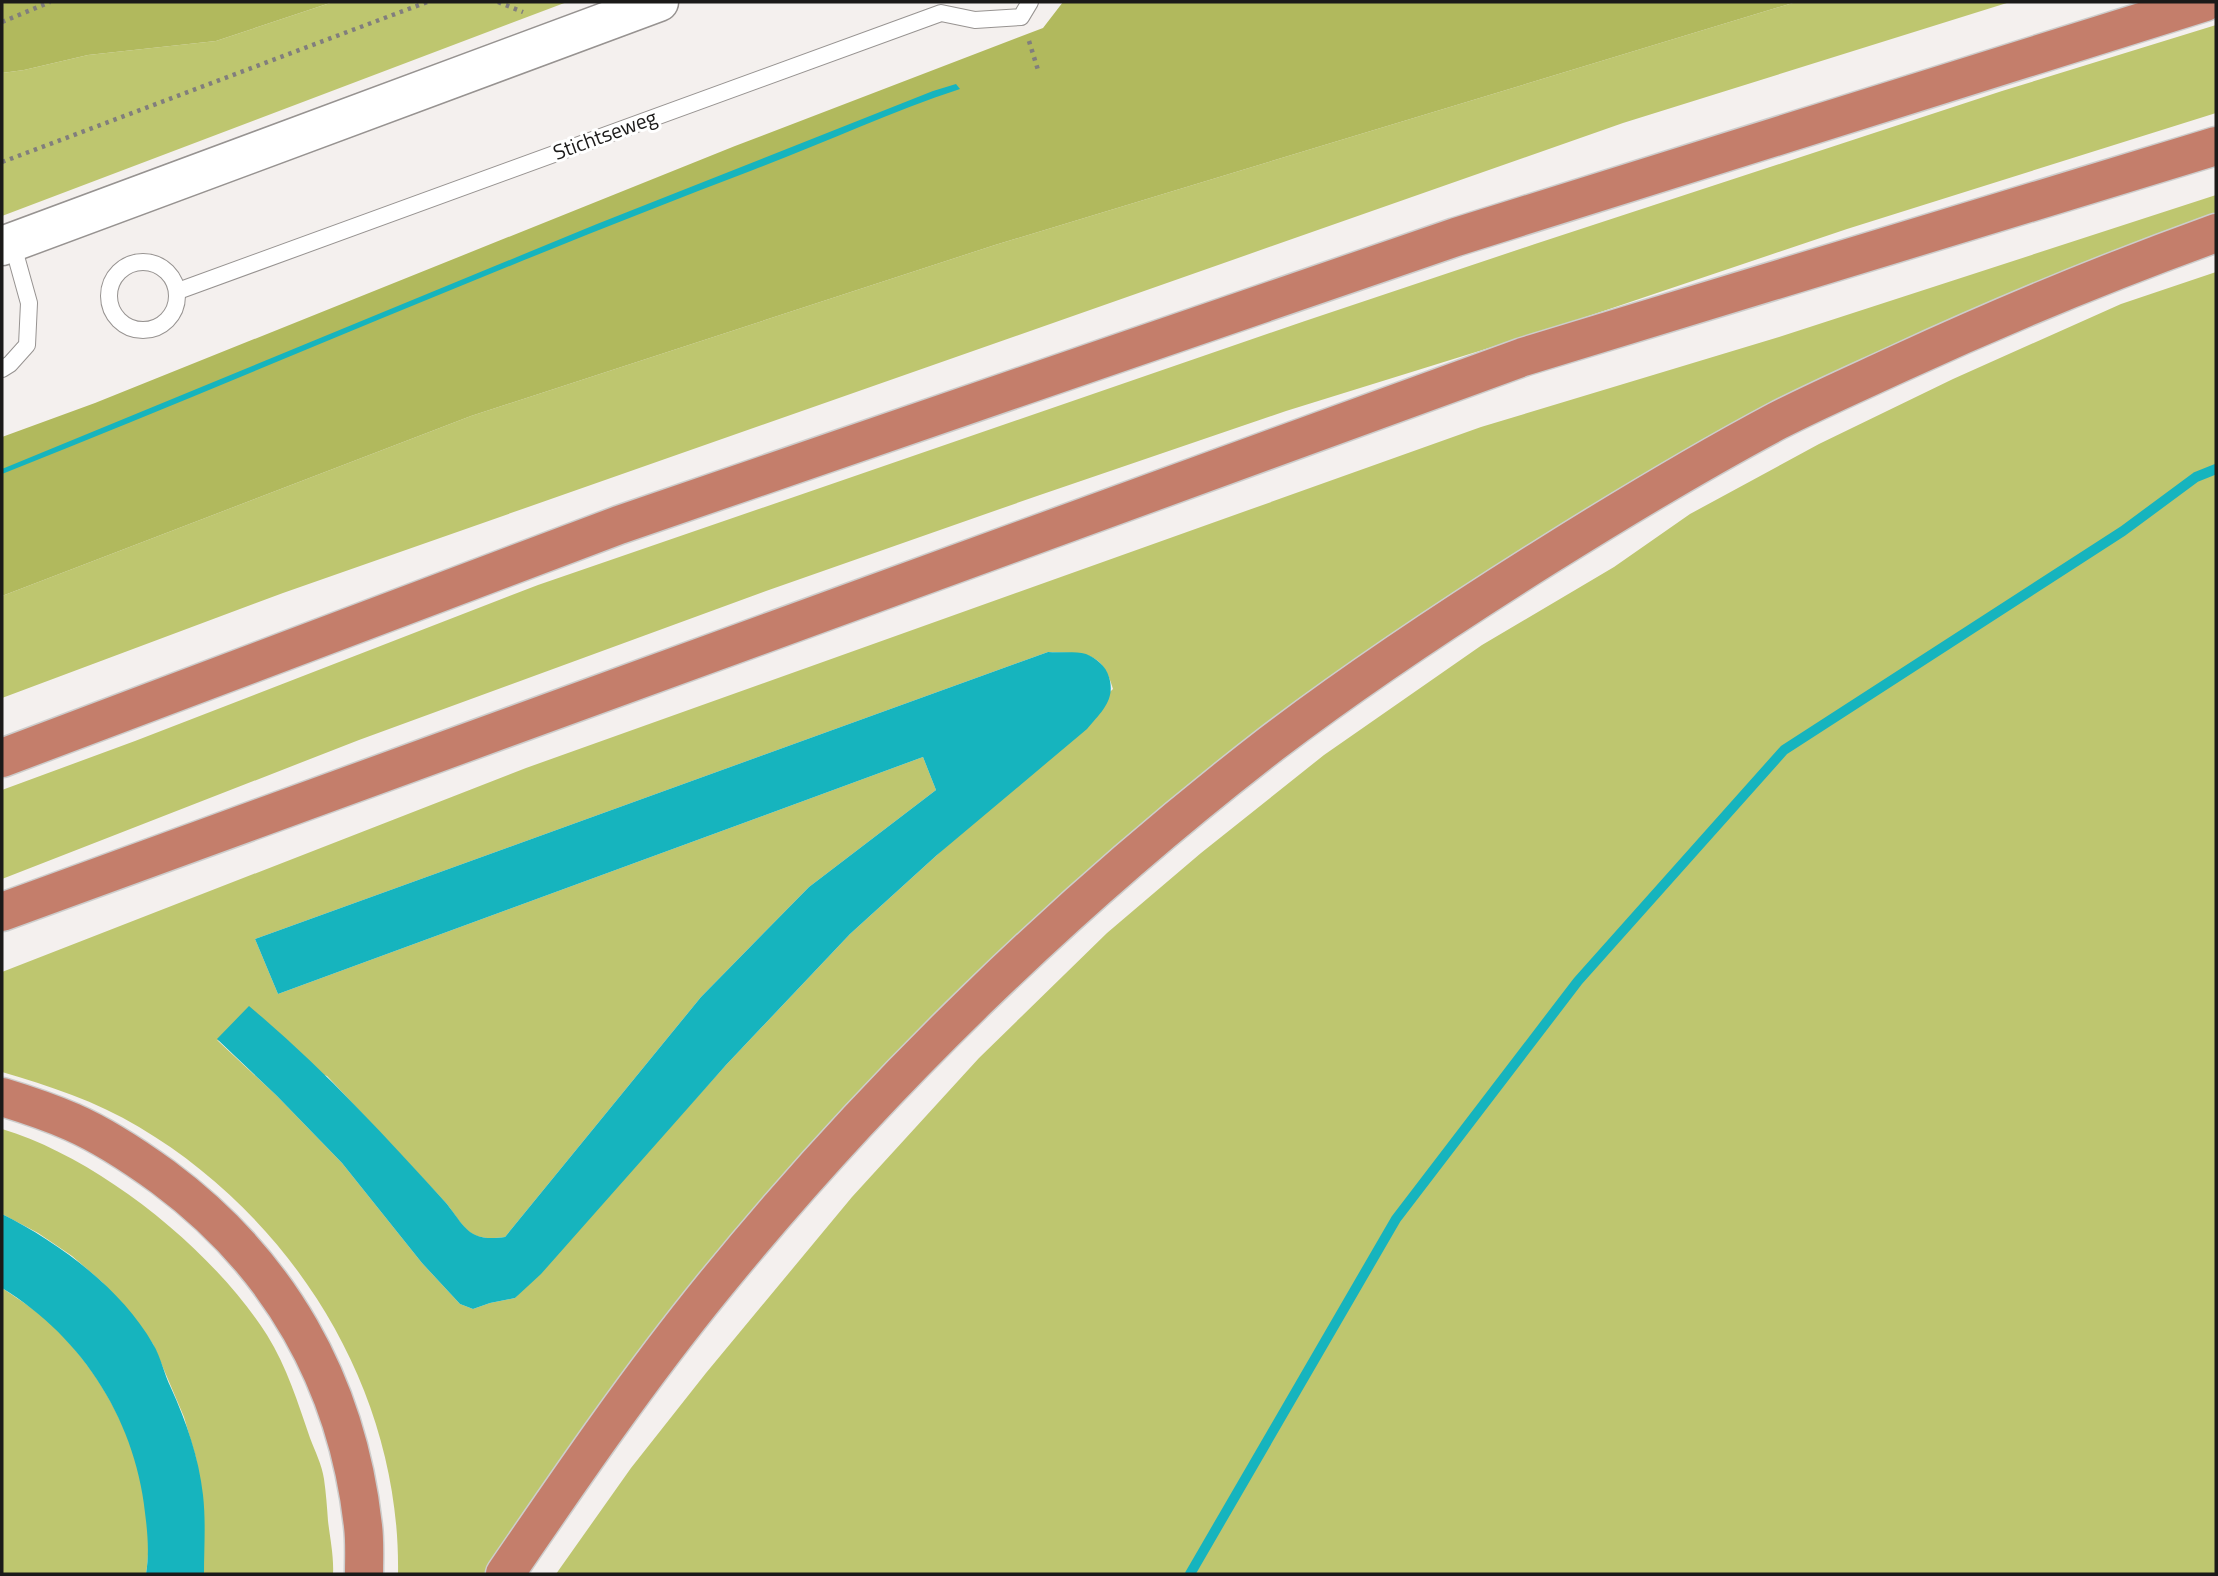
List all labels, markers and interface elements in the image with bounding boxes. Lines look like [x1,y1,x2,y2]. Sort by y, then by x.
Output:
street label: Stichtseweg [548,100,661,168]

